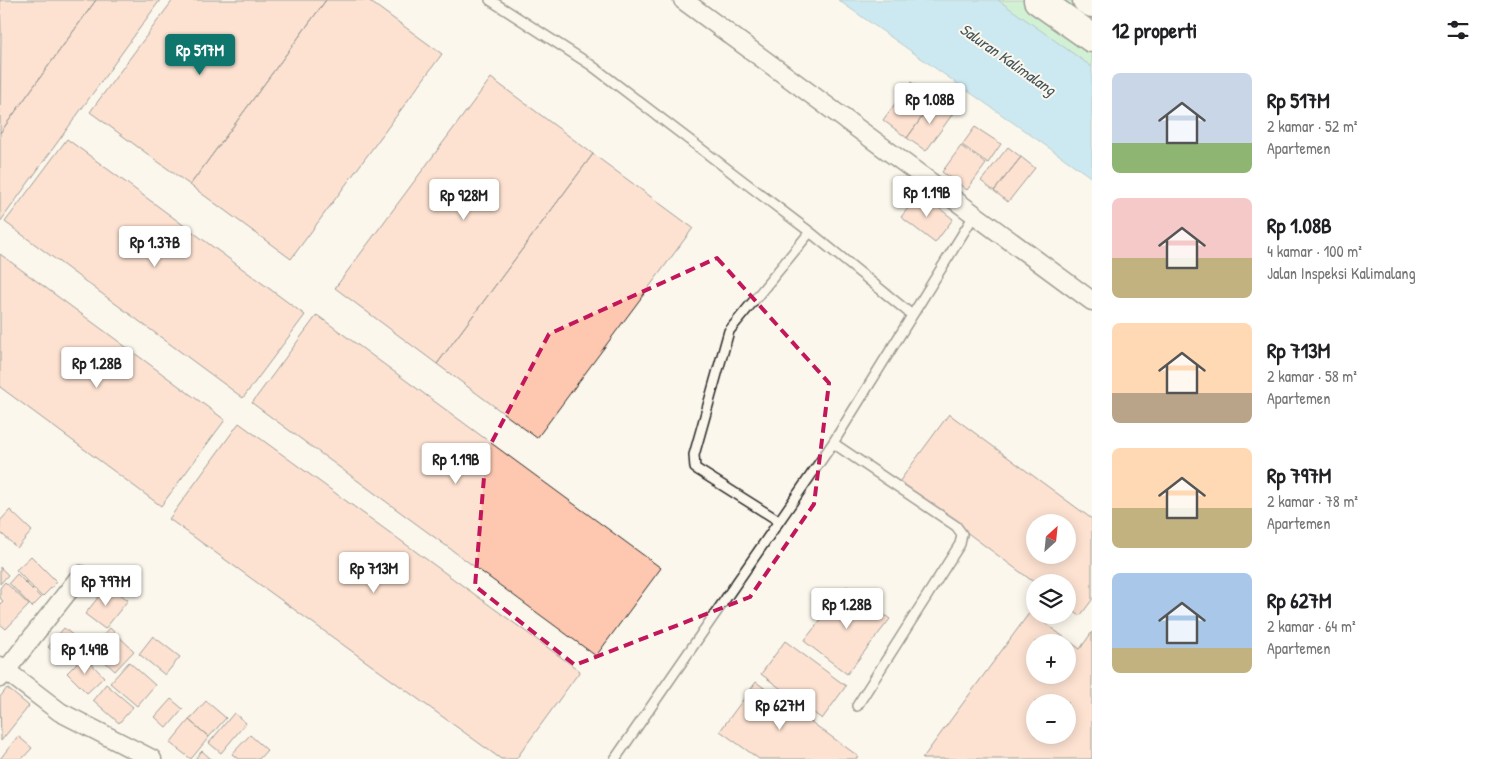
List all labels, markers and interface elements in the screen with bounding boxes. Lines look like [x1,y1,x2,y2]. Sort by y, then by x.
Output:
text: 12 properti [1112,16,1197,45]
icon: filters [1444,16,1472,44]
water label: Saluran Kalimalang [956,18,1061,101]
pin: Rp 517M [154,34,246,76]
text: Rp 517M [176,39,224,61]
pin: Rp 1.08B [878,82,982,125]
text: Rp 517M [1267,86,1330,115]
text: Rp 1.08B [905,88,955,110]
icon: home [1152,93,1212,153]
text: 2 kamar · 52 m² [1267,115,1357,137]
text: Apartemen [1267,137,1330,159]
pin: Rp 1.19B [875,176,979,218]
pin: Rp 928M [418,178,510,221]
text: Rp 1.19B [904,181,950,203]
text: Rp 928M [440,184,488,206]
text: Rp 1.08B [1267,211,1332,240]
icon: home [1152,218,1212,278]
pin: Rp 1.37B [103,226,207,268]
text: Rp 1.37B [130,231,180,253]
text: 4 kamar · 100 m² [1267,240,1362,262]
text: Jalan Inspeksi Kalimalang [1267,262,1416,284]
text: Rp 713M [1267,336,1330,365]
icon: home [1152,343,1212,403]
pin: Rp 1.28B [45,346,149,389]
text: Rp 1.28B [72,352,122,374]
text: 2 kamar · 58 m² [1267,365,1357,387]
text: Apartemen [1267,387,1330,409]
pin: Rp 1.19B [404,442,508,485]
text: Rp 1.19B [433,448,479,470]
text: Rp 797M [1267,461,1331,490]
icon: home [1152,468,1212,528]
text: 2 kamar · 78 m² [1267,490,1358,512]
text: Apartemen [1267,512,1330,534]
north arrow [1026,514,1076,564]
map controls [1026,514,1076,744]
pin: Rp 713M [328,552,420,594]
text: Rp 713M [350,557,398,579]
pin: Rp 797M [60,564,152,607]
text: Rp 797M [81,570,131,592]
button: layers [1026,574,1076,624]
text: Rp 627M [1267,586,1331,615]
pin: Rp 1.28B [795,588,899,630]
text: Rp 1.28B [822,593,872,615]
icon: home [1152,593,1212,653]
text: 2 kamar · 64 m² [1267,615,1356,637]
pin: Rp 1.49B [33,632,137,675]
button: + [1026,634,1076,684]
text: Apartemen [1267,637,1330,659]
text: Rp 1.49B [61,638,109,660]
pin: Rp 627M [734,688,826,731]
text: Rp 627M [755,694,805,716]
button: − [1026,694,1076,744]

